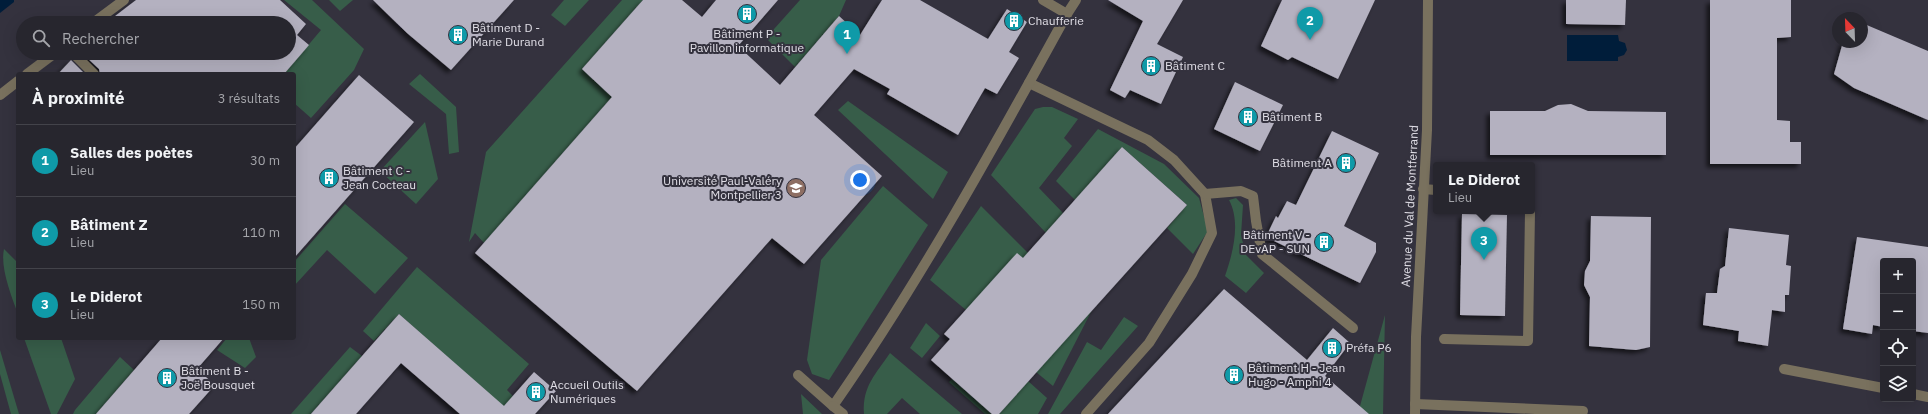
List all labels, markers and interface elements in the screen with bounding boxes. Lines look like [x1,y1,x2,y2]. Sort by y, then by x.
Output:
building icon: Bâtiment P - Pavillon informatique [736,3,758,25]
pin: 2 [1297,7,1323,40]
building icon: Chaufferie [1003,10,1025,32]
north arrow [1832,12,1868,48]
place label: Chaufferie [1028,13,1084,28]
search box [16,16,296,60]
place label: Bâtiment D - Marie Durand [472,20,544,49]
pin: 1 [834,21,860,54]
building icon: Bâtiment D - Marie Durand [447,24,469,46]
place label: Bâtiment P - Pavillon informatique [690,26,805,55]
icon: search [30,27,52,49]
text: Rechercher [62,29,139,48]
building icon: Bâtiment C [1140,55,1162,77]
place label: Bâtiment C [1165,58,1225,73]
text: À proximité [32,87,125,109]
text: 3 résultats [218,90,280,107]
building icon: Bâtiment B [1237,106,1259,128]
place label: Bâtiment B [1262,109,1322,124]
street label: Avenue du Val de Montferrand [1398,125,1421,287]
text: Salles des poètes [70,143,193,162]
text: 1 [41,152,49,169]
text: 30 m [250,152,280,169]
building icon: Bâtiment A [1335,152,1357,174]
place label: Bâtiment A [1272,155,1332,170]
text: Lieu [70,162,94,179]
popup [1433,162,1535,214]
place label: Bâtiment C - Jean Cocteau [343,163,416,192]
building icon: Bâtiment C - Jean Cocteau [318,167,340,189]
your location [850,170,870,190]
text: Le Diderot [1448,170,1520,189]
place label: Université Paul-Valéry Montpellier 3 [663,173,782,202]
school or university icon: Université Paul-Valéry Montpellier 3 [785,177,807,199]
text: Lieu [1448,189,1472,206]
text: Bâtiment Z [70,215,148,234]
text: 2 [41,224,49,241]
text: 110 m [242,224,280,241]
place label: Bâtiment V - DEvAP - SUN [1240,227,1310,256]
pin: 3 [1471,227,1497,260]
building icon: Bâtiment V - DEvAP - SUN [1313,231,1335,253]
text: Lieu [70,234,94,251]
map controls [1880,258,1916,402]
button: + [1880,258,1916,294]
text: Le Diderot [70,287,142,306]
button: − [1880,294,1916,330]
text: 3 [41,296,49,313]
text: 150 m [242,296,280,313]
text: Lieu [70,306,94,323]
button: locate [1880,330,1916,366]
building icon: Préfa P6 [1321,337,1343,359]
place label: Préfa P6 [1346,340,1392,355]
place label: Bâtiment H - Jean Hugo - Amphi 4 [1248,360,1345,389]
place label: Bâtiment B - Joë Bousquet [181,363,255,392]
building icon: Bâtiment H - Jean Hugo - Amphi 4 [1223,364,1245,386]
button: layers [1880,366,1916,402]
building icon: Bâtiment B - Joë Bousquet [156,367,178,389]
place label: Accueil Outils Numériques [550,377,624,406]
building icon: Accueil Outils Numériques [525,381,547,403]

